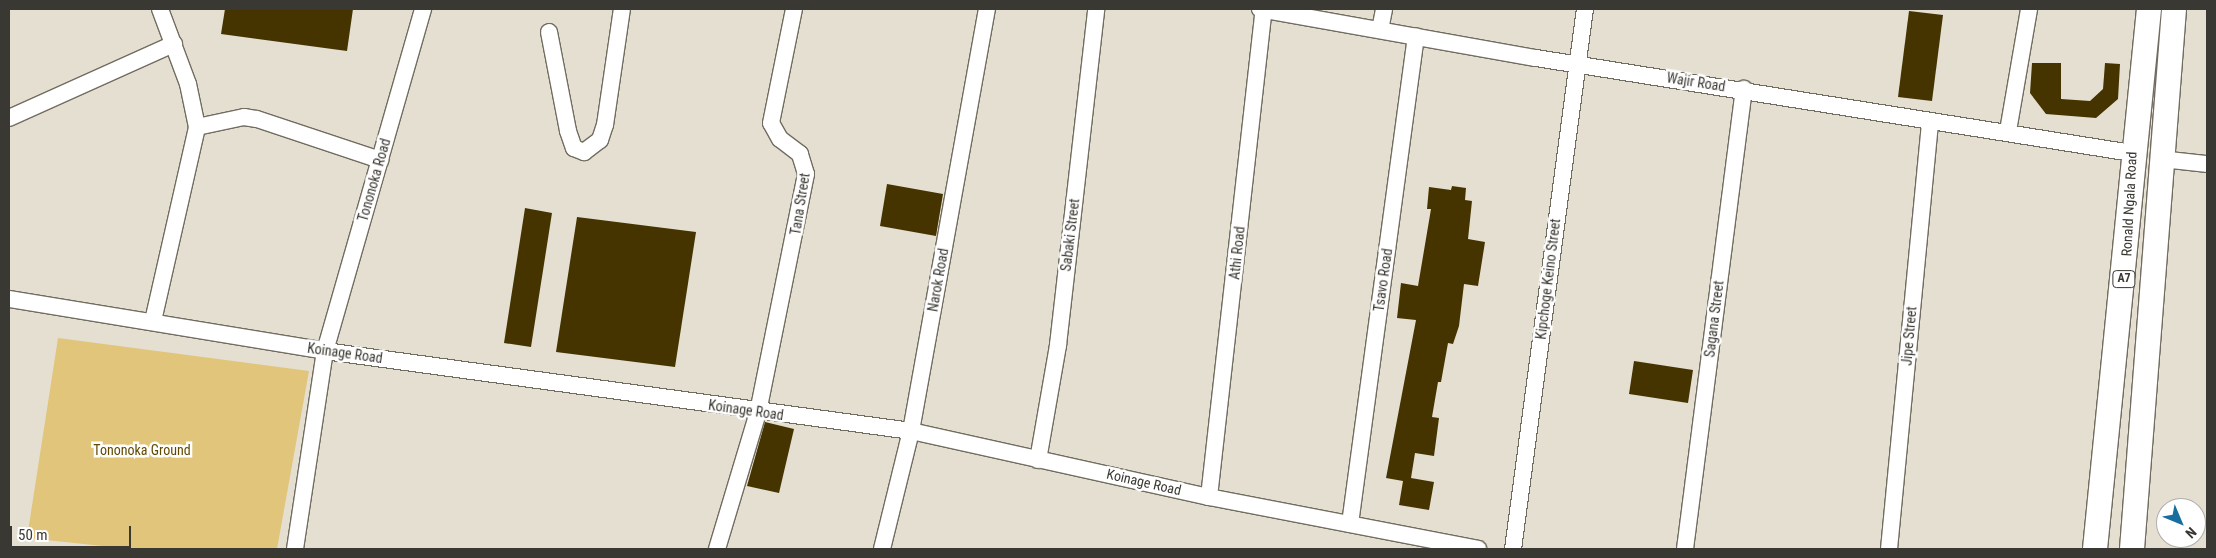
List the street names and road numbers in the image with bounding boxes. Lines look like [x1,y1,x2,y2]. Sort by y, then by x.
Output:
street label: Wajir Road [1666,69,1726,95]
street label: Tononoka Road [354,137,394,223]
street label: Ronald Ngala Road [2118,151,2140,257]
street label: Tana Street [787,172,813,236]
street label: Sabaki Street [1057,198,1083,272]
street label: Kipchoge Keino Street [1532,218,1564,340]
street label: Athi Road [1226,226,1248,280]
street label: Narok Road [924,247,952,313]
street label: Tsavo Road [1370,247,1396,313]
road number: A7 [2112,270,2136,288]
street label: Sagana Street [1701,280,1727,358]
street label: Jipe Street [1898,306,1920,366]
street label: Koinage Road [306,339,384,367]
street label: Koinage Road [707,396,785,424]
street label: Koinage Road [1105,465,1183,499]

